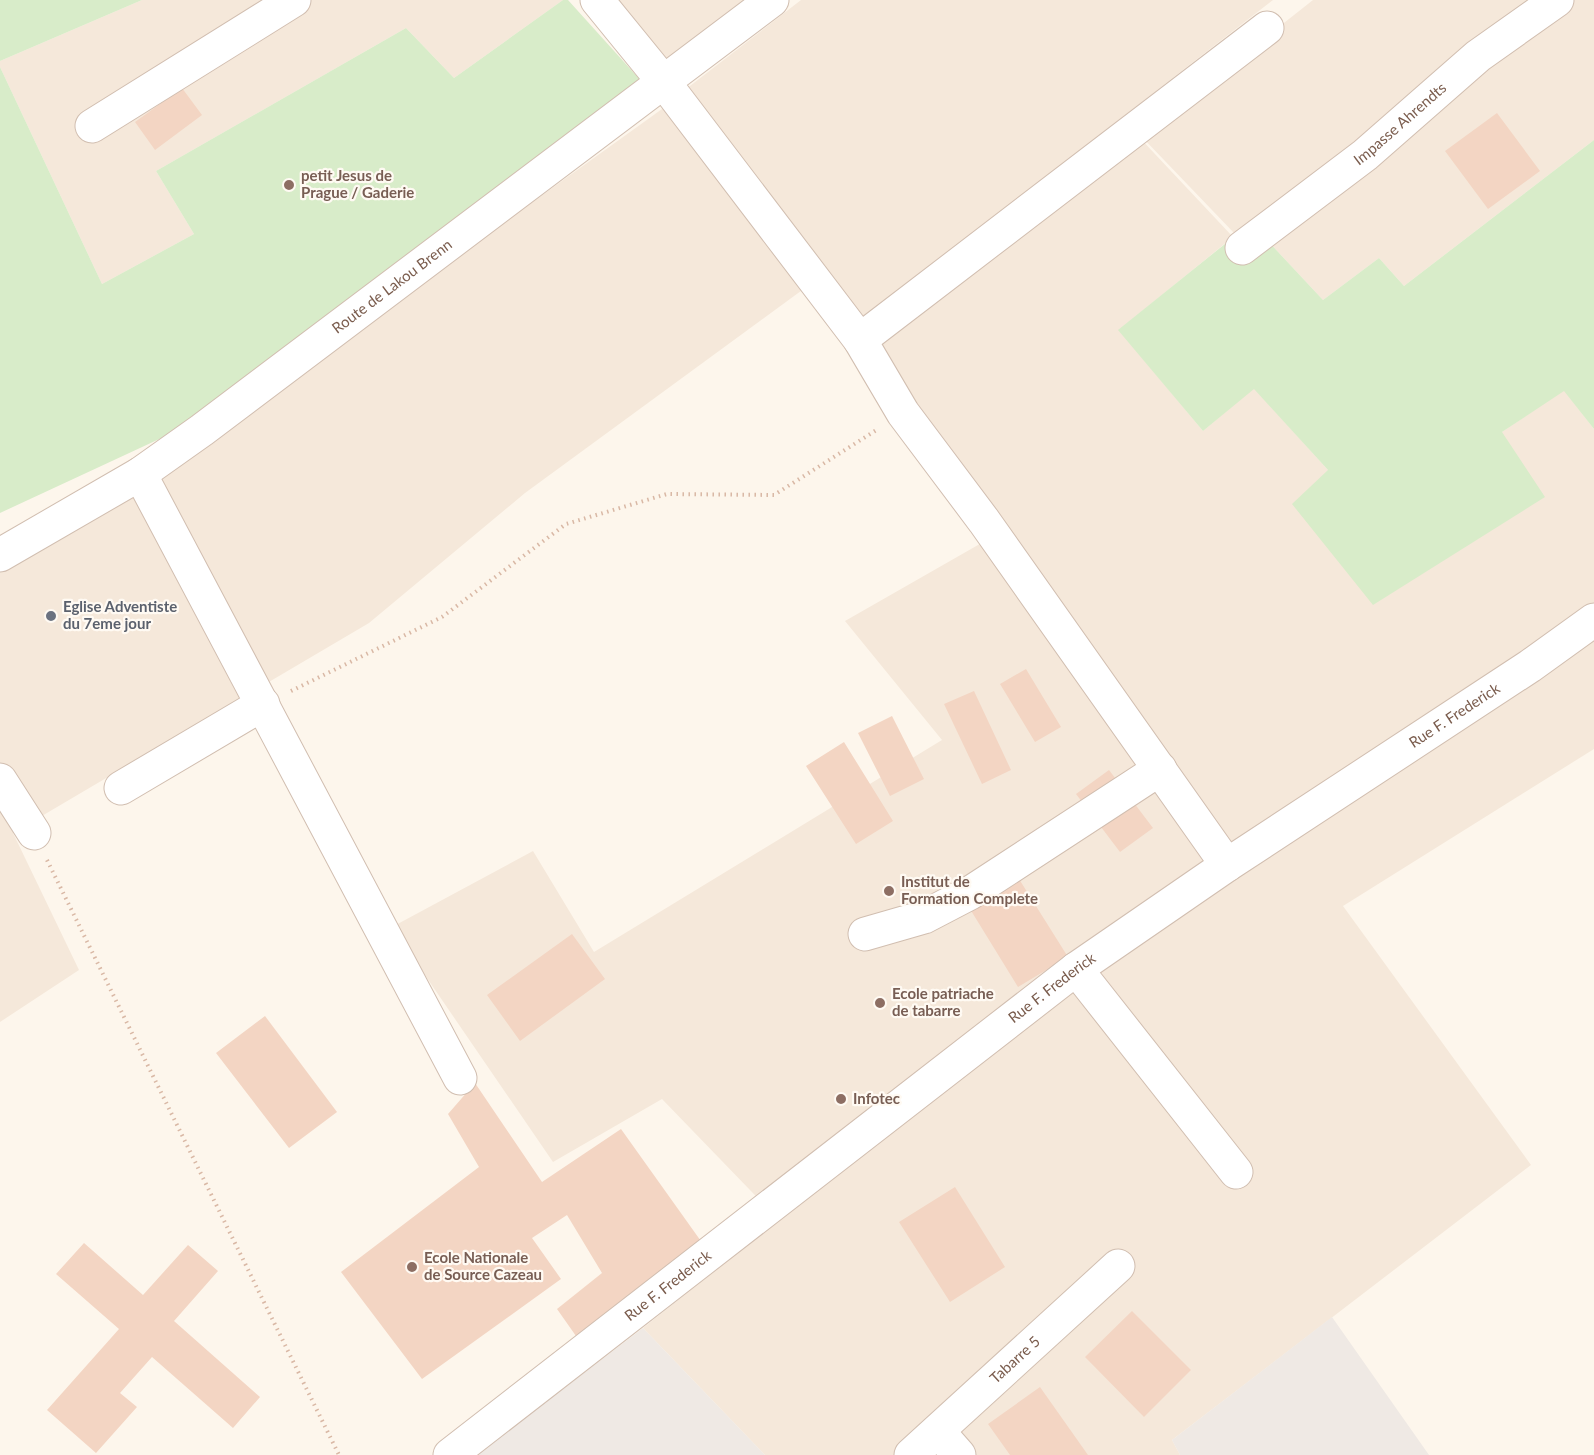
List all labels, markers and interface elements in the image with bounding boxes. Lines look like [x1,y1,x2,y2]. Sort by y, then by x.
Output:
street label: Impasse Ahrendts [1350,78,1449,168]
place label: petit Jesus de Prague / Gaderie [301,166,414,201]
marker: petit Jesus de Prague / Gaderie [282,178,296,192]
street label: Route de Lakou Brenn [328,235,455,337]
place label: Eglise Adventiste du 7eme jour [63,597,177,632]
marker: Eglise Adventiste du 7eme jour [44,609,58,623]
street label: Rue F. Frederick [1405,678,1503,751]
place label: Institut de Formation Complete [901,872,1038,907]
marker: Institut de Formation Complete [882,884,896,898]
street label: Rue F. Frederick [1004,948,1099,1026]
place label: Ecole patriache de tabarre [892,984,994,1019]
marker: Ecole patriache de tabarre [873,996,887,1010]
place label: Infotec [853,1089,900,1107]
marker: Infotec [834,1092,848,1106]
street label: Rue F. Frederick [620,1245,715,1324]
place label: Ecole Nationale de Source Cazeau [424,1248,542,1283]
marker: Ecole Nationale de Source Cazeau [405,1260,419,1274]
street label: Tabarre 5 [986,1332,1043,1387]

